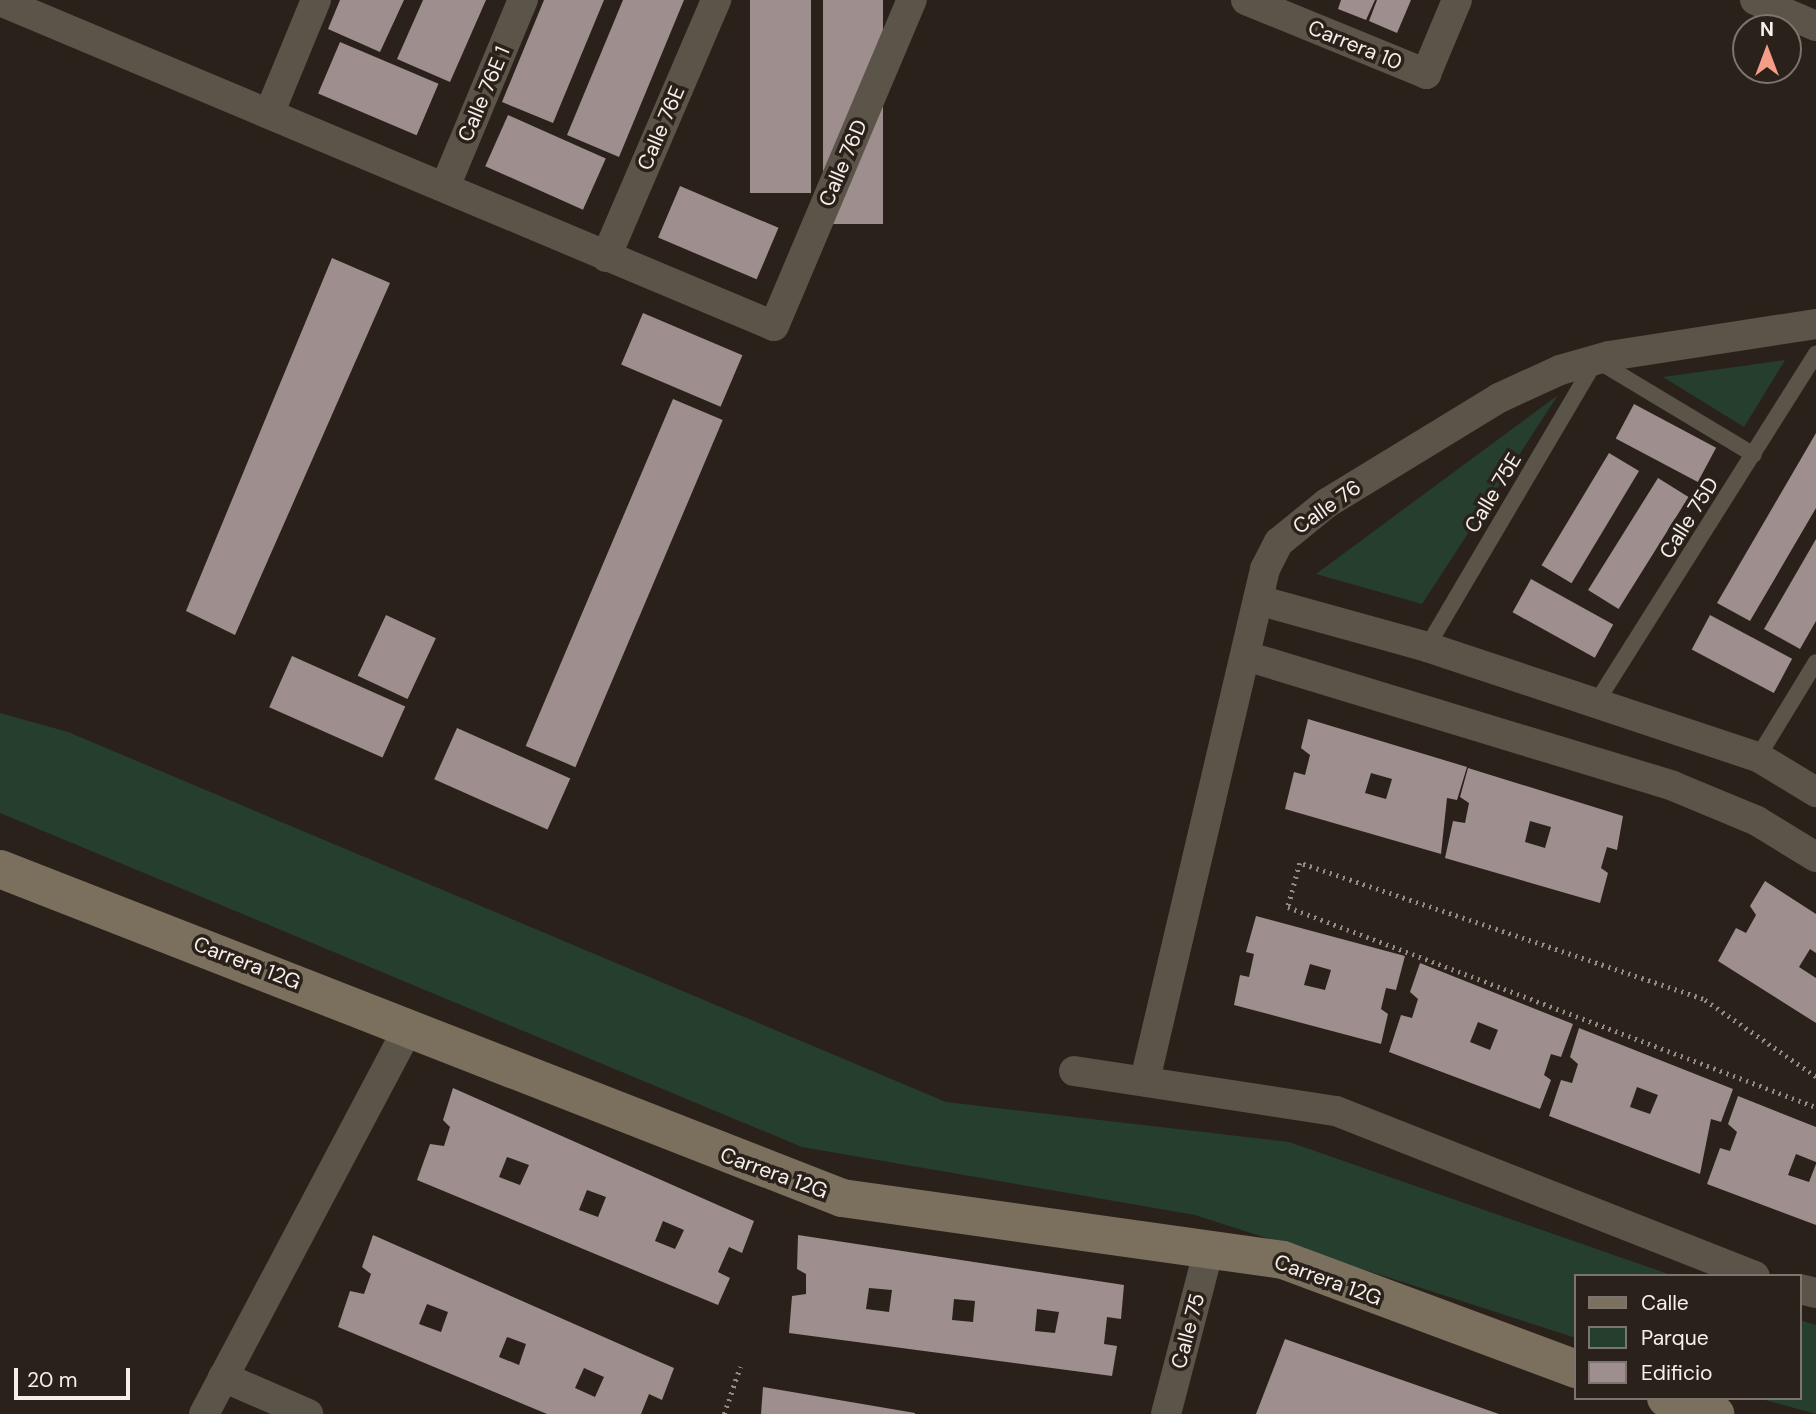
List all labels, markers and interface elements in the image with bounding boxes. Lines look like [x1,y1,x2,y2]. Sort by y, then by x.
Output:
north arrow [1732,14,1802,84]
street label: Carrera 10 [1304,15,1406,75]
text: N [1760,17,1774,42]
street label: Calle 76E 1 [453,42,515,146]
street label: Calle 76E [632,82,690,174]
street label: Calle 76D [813,116,873,210]
street label: Calle 75E [1459,449,1527,537]
street label: Calle 75D [1654,473,1724,563]
street label: Calle 76 [1288,475,1366,539]
street label: Carrera 12G [190,931,304,995]
street label: Carrera 12G [717,1142,831,1204]
street label: Carrera 12G [1271,1249,1385,1311]
legend [1574,1274,1802,1400]
text: Calle [1641,1289,1689,1317]
street label: Calle 75 [1166,1291,1210,1371]
text: Parque [1641,1324,1709,1352]
scale bar [18,1354,133,1398]
text: Edificio [1641,1359,1712,1387]
text: 20 m [27,1366,78,1394]

